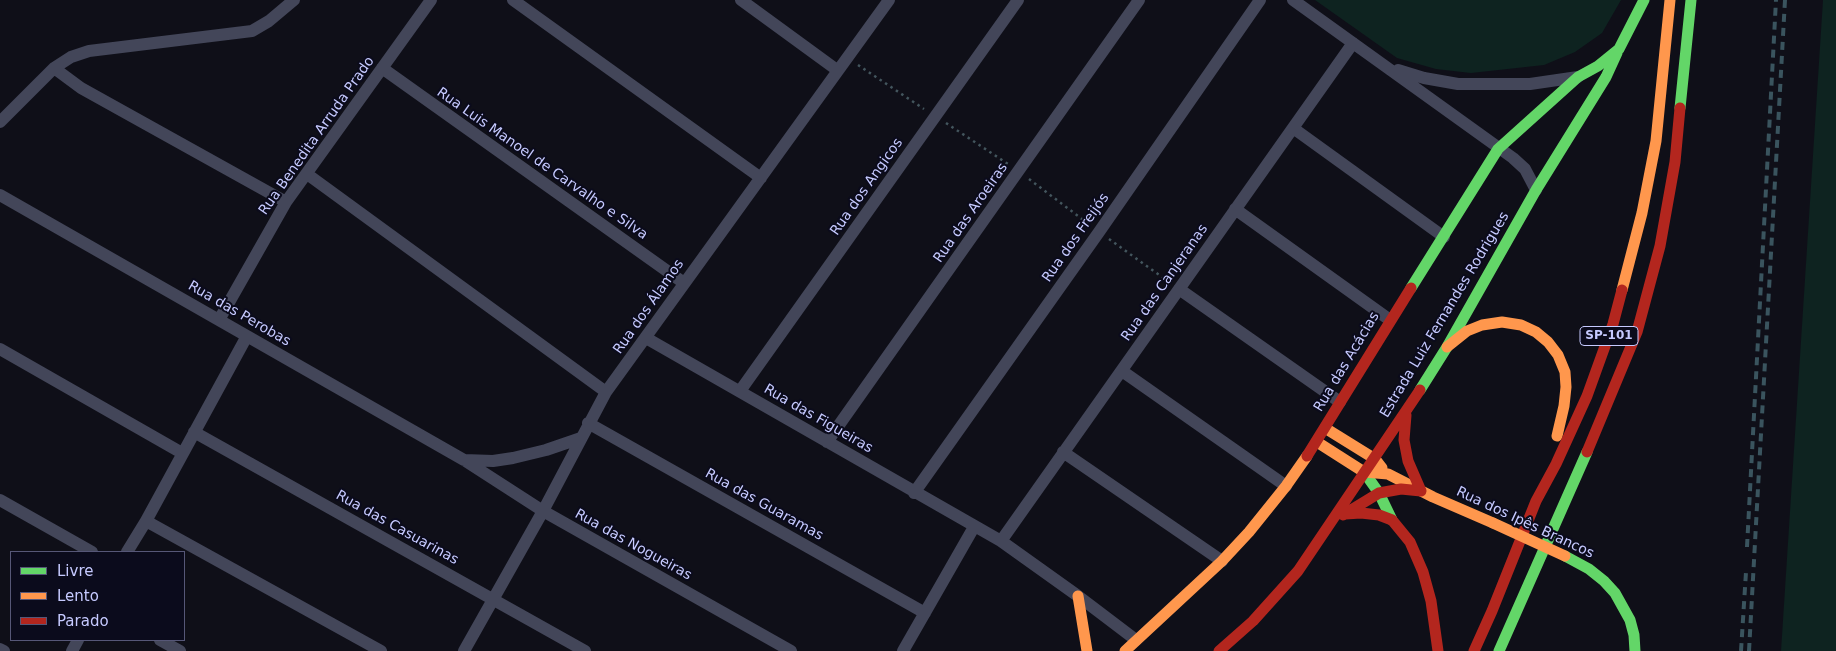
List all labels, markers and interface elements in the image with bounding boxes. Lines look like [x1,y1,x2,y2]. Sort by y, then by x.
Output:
street label: Rua Benedita Arruda Prado [256,54,378,218]
street label: Rua Luis Manoel de Carvalho e Silva [433,84,651,244]
street label: Rua dos Angicos [827,135,907,239]
street label: Rua das Aroeiras [930,160,1012,266]
street label: Rua dos Freijós [1039,190,1113,286]
street label: Estrada Luiz Fernandes Rodrigues [1377,209,1513,421]
street label: Rua das Canjeranas [1118,221,1212,345]
street label: Rua dos Álamos [610,256,688,358]
street label: Rua das Perobas [185,278,293,350]
street label: Rua das Acácias [1311,309,1383,415]
road number: SP-101 [1580,326,1638,346]
street label: Rua das Figueiras [761,381,875,457]
street label: Rua das Guaramas [702,466,826,544]
street label: Rua dos Ipês Brancos [1454,484,1596,562]
street label: Rua das Casuarinas [333,487,461,569]
street label: Rua das Nogueiras [572,506,694,584]
legend [10,551,185,641]
text: Livre [57,562,93,580]
text: Lento [57,587,99,605]
text: Parado [57,612,109,630]

